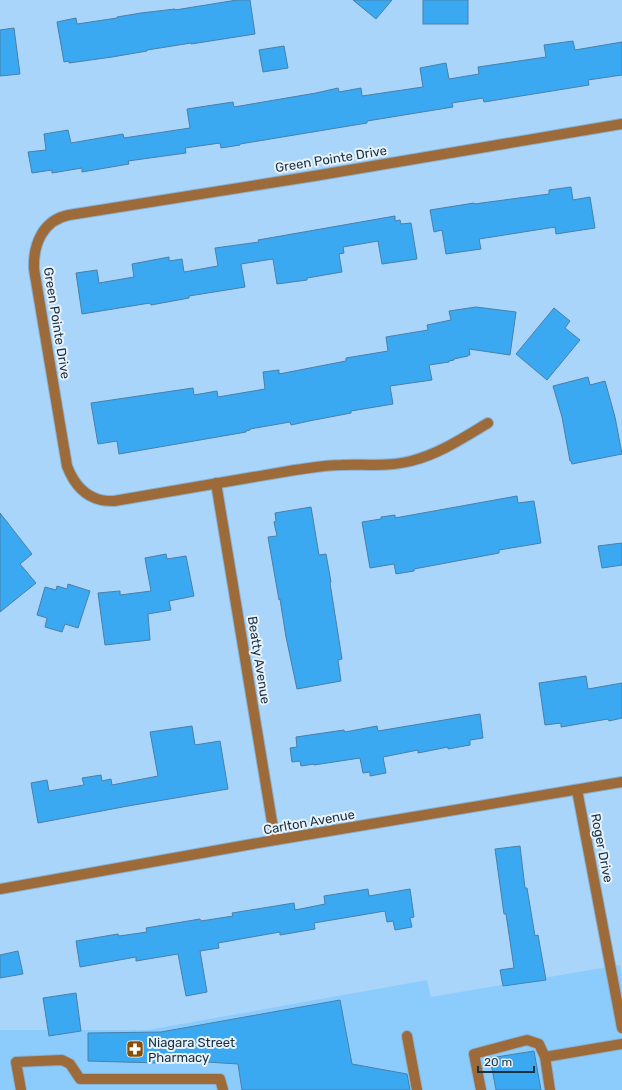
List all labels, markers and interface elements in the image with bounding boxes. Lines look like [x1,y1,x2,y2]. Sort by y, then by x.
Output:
street label: Green Pointe Drive [274,143,388,175]
street label: Green Pointe Drive [41,266,73,380]
street label: Beatty Avenue [245,615,273,705]
street label: Carlton Avenue [262,807,356,837]
street label: Roger Drive [587,812,616,884]
place label: Niagara Street Pharmacy [148,1035,235,1065]
pharmacy icon: Niagara Street Pharmacy [125,1039,145,1059]
scale bar [478,1048,534,1074]
text: 20 m [484,1055,512,1069]

